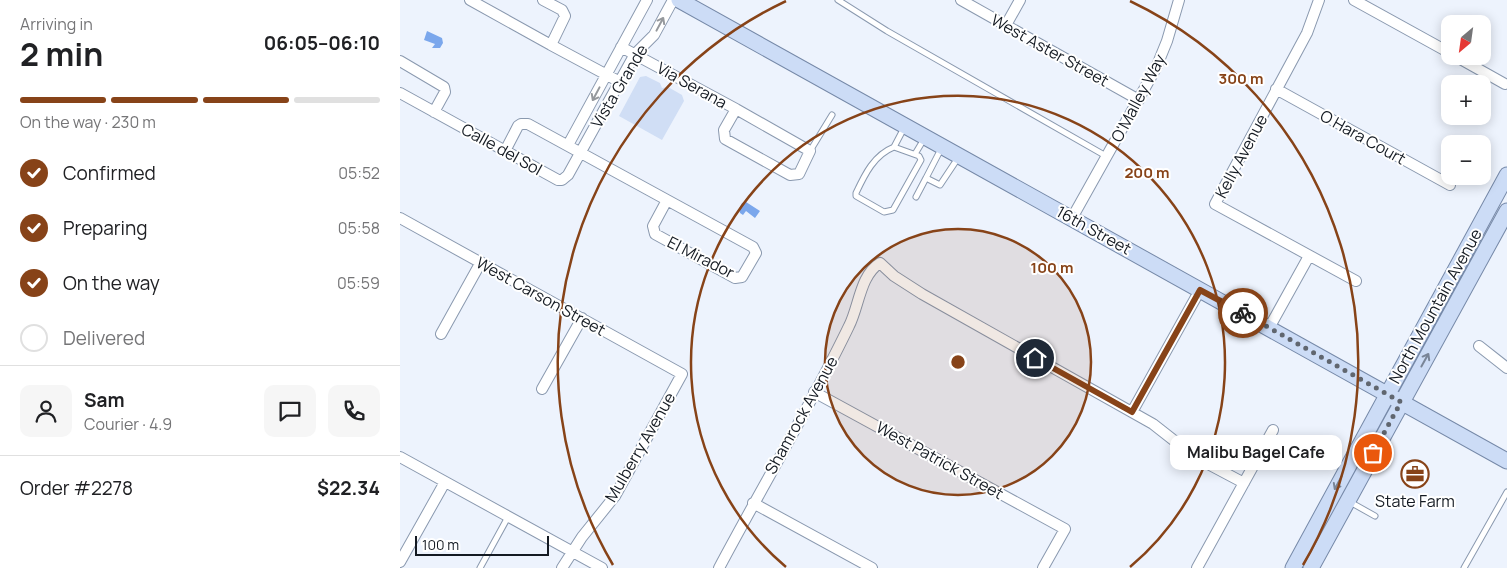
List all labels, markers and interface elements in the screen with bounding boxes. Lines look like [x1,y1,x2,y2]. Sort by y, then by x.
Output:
street label: West Aster Street [987,9,1113,91]
text: Arriving in [20,13,93,35]
north arrow [1441,15,1491,65]
map controls [1441,15,1491,185]
one-way arrow [655,17,665,32]
text: 06:05–06:10 [264,30,380,56]
text: 2 min [20,32,103,76]
street label: Vista Grande [585,40,653,132]
street label: O'Malley Way [1106,50,1171,146]
street label: Via Serana [653,57,731,113]
text: 300 m [1219,68,1263,89]
button: + [1441,75,1491,125]
one-way arrow [591,86,600,101]
street label: O Hara Court [1316,104,1410,170]
street label: Kelly Avenue [1210,110,1272,202]
text: On the way · 230 m [20,111,156,133]
street label: Calle del Sol [458,118,546,180]
button: − [1441,135,1491,185]
icon: check [20,159,48,187]
text: Confirmed [63,160,156,186]
text: 05:52 [338,162,380,184]
text: 200 m [1124,162,1170,183]
street label: 16th Street [1053,200,1135,260]
icon: check [20,214,48,242]
text: Preparing [63,215,148,241]
text: 05:58 [338,217,380,239]
street label: North Mountain Avenue [1383,225,1487,387]
street label: El Mirador [664,231,738,283]
street label: West Carson Street [472,251,610,341]
text: 100 m [1031,257,1073,278]
icon: check [20,269,48,297]
text: On the way [63,270,160,296]
text: 05:59 [337,272,380,294]
courier [1218,288,1268,338]
icon: bike [1229,299,1257,327]
text: Delivered [63,325,145,351]
pin [1014,337,1056,379]
icon: home [1021,344,1049,372]
street label: Shamrock Avenue [759,352,843,478]
one-way arrow [1420,352,1430,367]
centre of rings [949,353,967,371]
button: person [20,385,72,437]
button: chat [264,385,316,437]
button: phone [328,385,380,437]
text: Sam [84,387,125,413]
street label: Mulberry Avenue [600,388,680,506]
text: Courier · 4.9 [84,413,172,435]
street label: West Patrick Street [872,416,1008,504]
pin [1352,432,1394,474]
callout: Malibu Bagel Cafe [1170,436,1343,470]
icon: bag [1359,439,1387,467]
text: Malibu Bagel Cafe [1187,441,1325,463]
office icon: State Farm [1400,459,1430,489]
text: Order #2278 [20,475,133,501]
text: $22.34 [317,475,380,501]
one-way arrow [1333,475,1343,490]
place label: State Farm [1375,490,1455,512]
scale bar [415,533,549,556]
text: 100 m [422,535,459,554]

